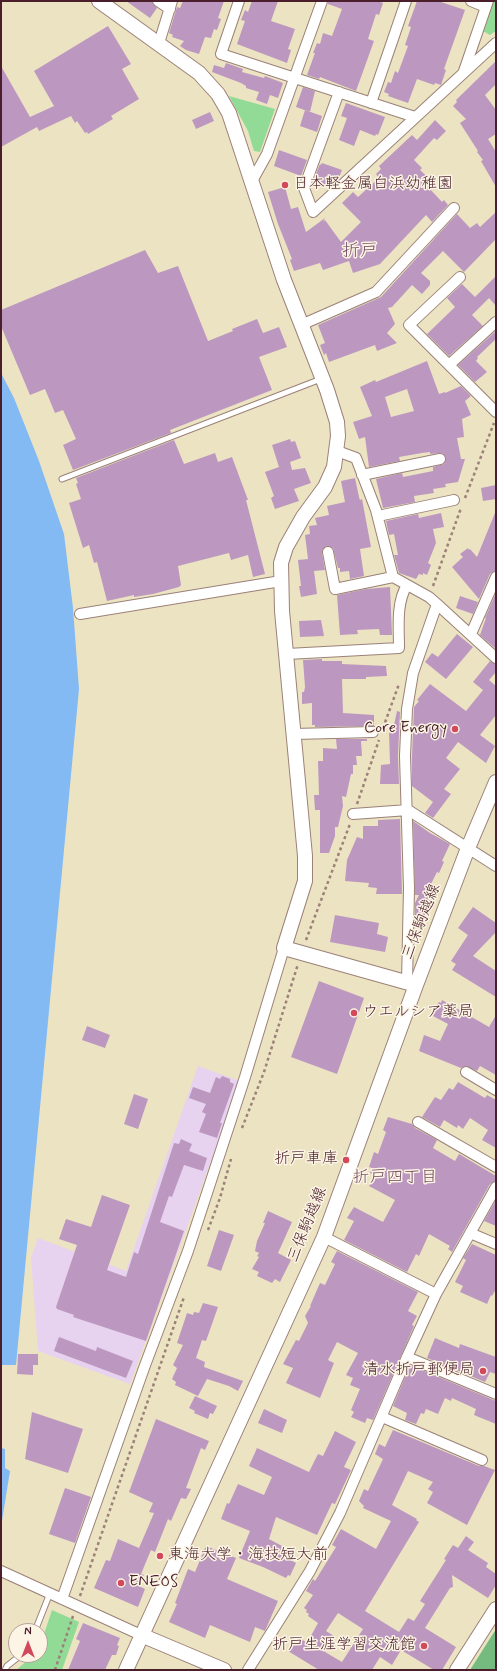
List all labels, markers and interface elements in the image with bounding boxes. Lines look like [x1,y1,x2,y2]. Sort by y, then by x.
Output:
place label: 日本軽金属白浜幼稚園 [293,175,453,195]
marker: 日本軽金属白浜幼稚園 [280,180,290,190]
district label: 折戸 [342,241,378,263]
place label: Core Energy [364,719,447,739]
marker: Core Energy [450,724,460,734]
street label: 三保駒越線 [399,881,445,963]
place label: ウエルシア薬局 [362,1003,474,1023]
marker: ウエルシア薬局 [349,1008,359,1018]
place label: 折戸車庫 [274,1150,338,1170]
marker: 折戸車庫 [341,1155,351,1165]
district label: 折戸四丁目 [353,1168,437,1188]
street label: 三保駒越線 [284,1184,332,1266]
place label: 清水折戸郵便局 [363,1361,475,1381]
marker: 清水折戸郵便局 [478,1366,488,1376]
place label: 東海大学・海技短大前 [168,1546,328,1566]
marker: 東海大学・海技短大前 [155,1551,165,1561]
place label: ENEOS [129,1573,178,1593]
marker: ENEOS [116,1578,126,1588]
north arrow [8,1623,48,1663]
text: N [24,1625,32,1639]
place label: 折戸生涯学習交流館 [272,1636,416,1656]
marker: 折戸生涯学習交流館 [419,1641,429,1651]

